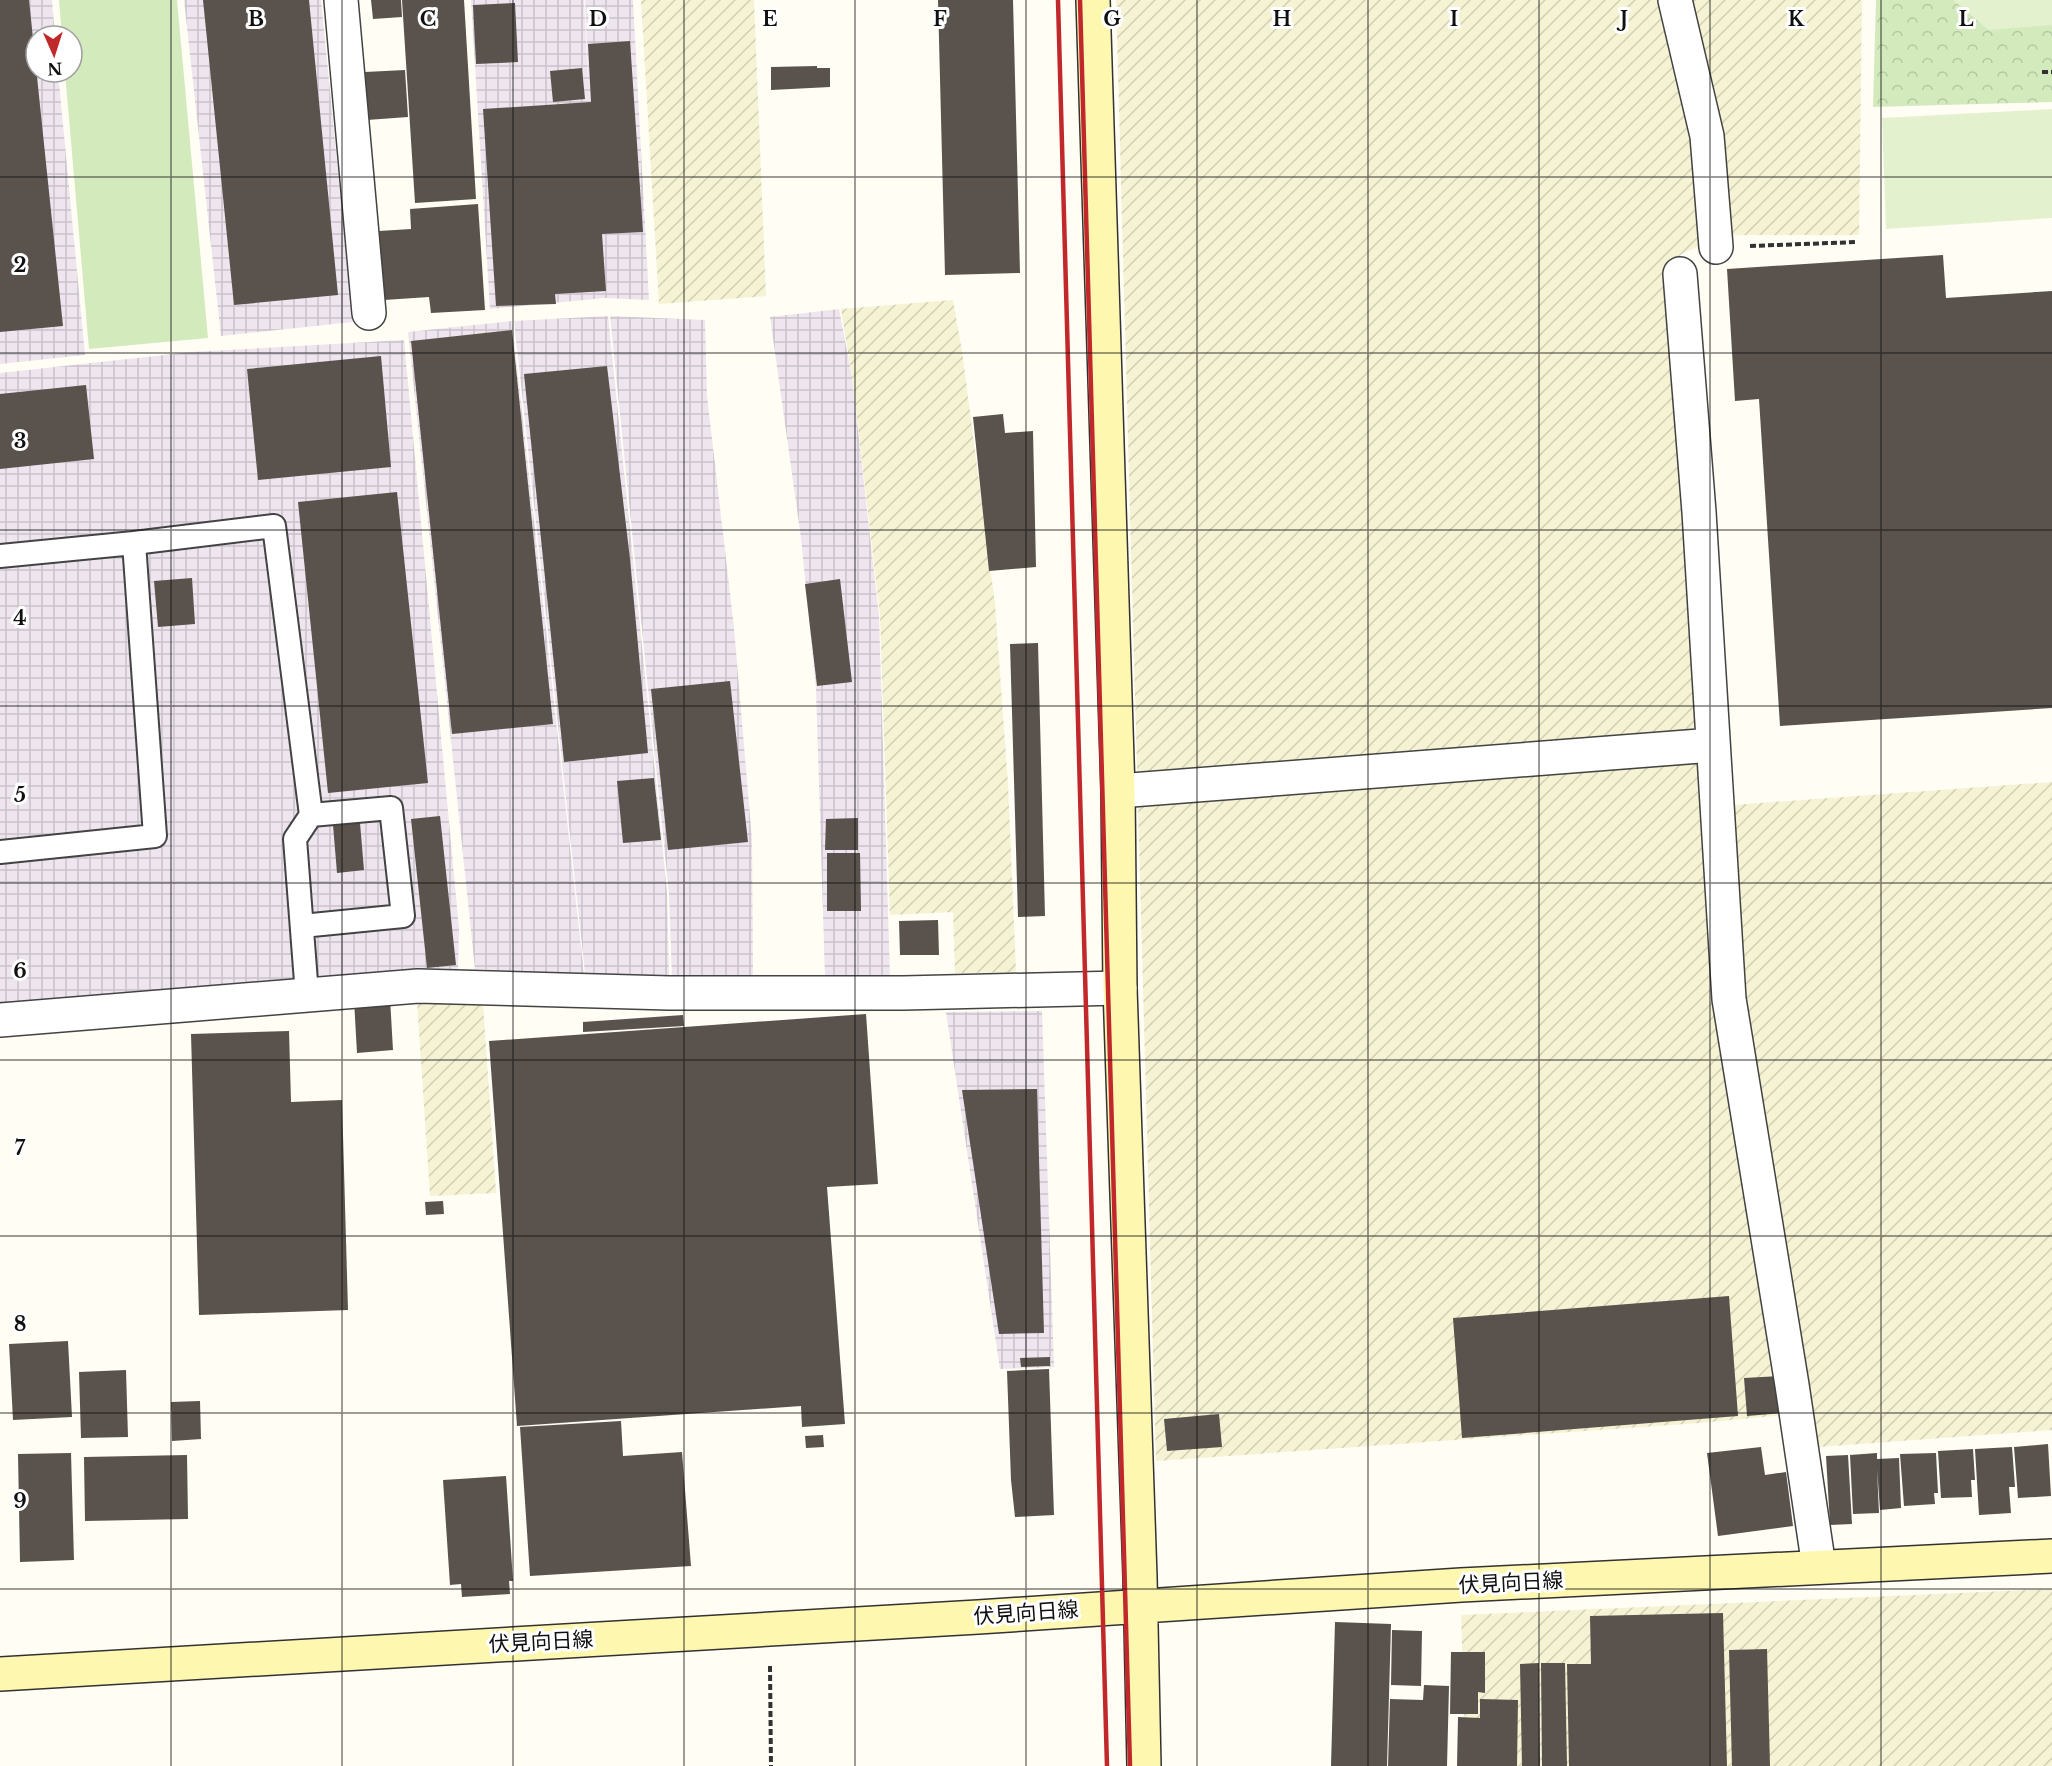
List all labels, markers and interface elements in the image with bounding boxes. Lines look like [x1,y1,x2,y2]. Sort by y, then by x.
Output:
text: B [248,7,264,31]
text: C [420,7,436,31]
text: D [589,7,607,31]
text: E [762,7,778,31]
text: F [933,7,947,31]
text: G [1103,7,1121,31]
text: H [1273,7,1292,31]
text: I [1450,7,1458,31]
text: J [1616,7,1628,31]
text: K [1788,7,1805,31]
text: L [1958,7,1974,31]
north arrow [24,24,84,84]
text: N [47,59,63,79]
text: 2 [13,253,27,277]
text: 3 [14,429,26,453]
text: 4 [13,606,27,630]
text: 5 [14,783,26,807]
text: 6 [13,959,27,983]
text: 7 [15,1136,26,1160]
text: 8 [14,1312,26,1336]
text: 9 [13,1489,27,1513]
street label: 伏見向日線 [1458,1567,1564,1599]
street label: 伏見向日線 [973,1596,1079,1630]
street label: 伏見向日線 [488,1626,594,1658]

